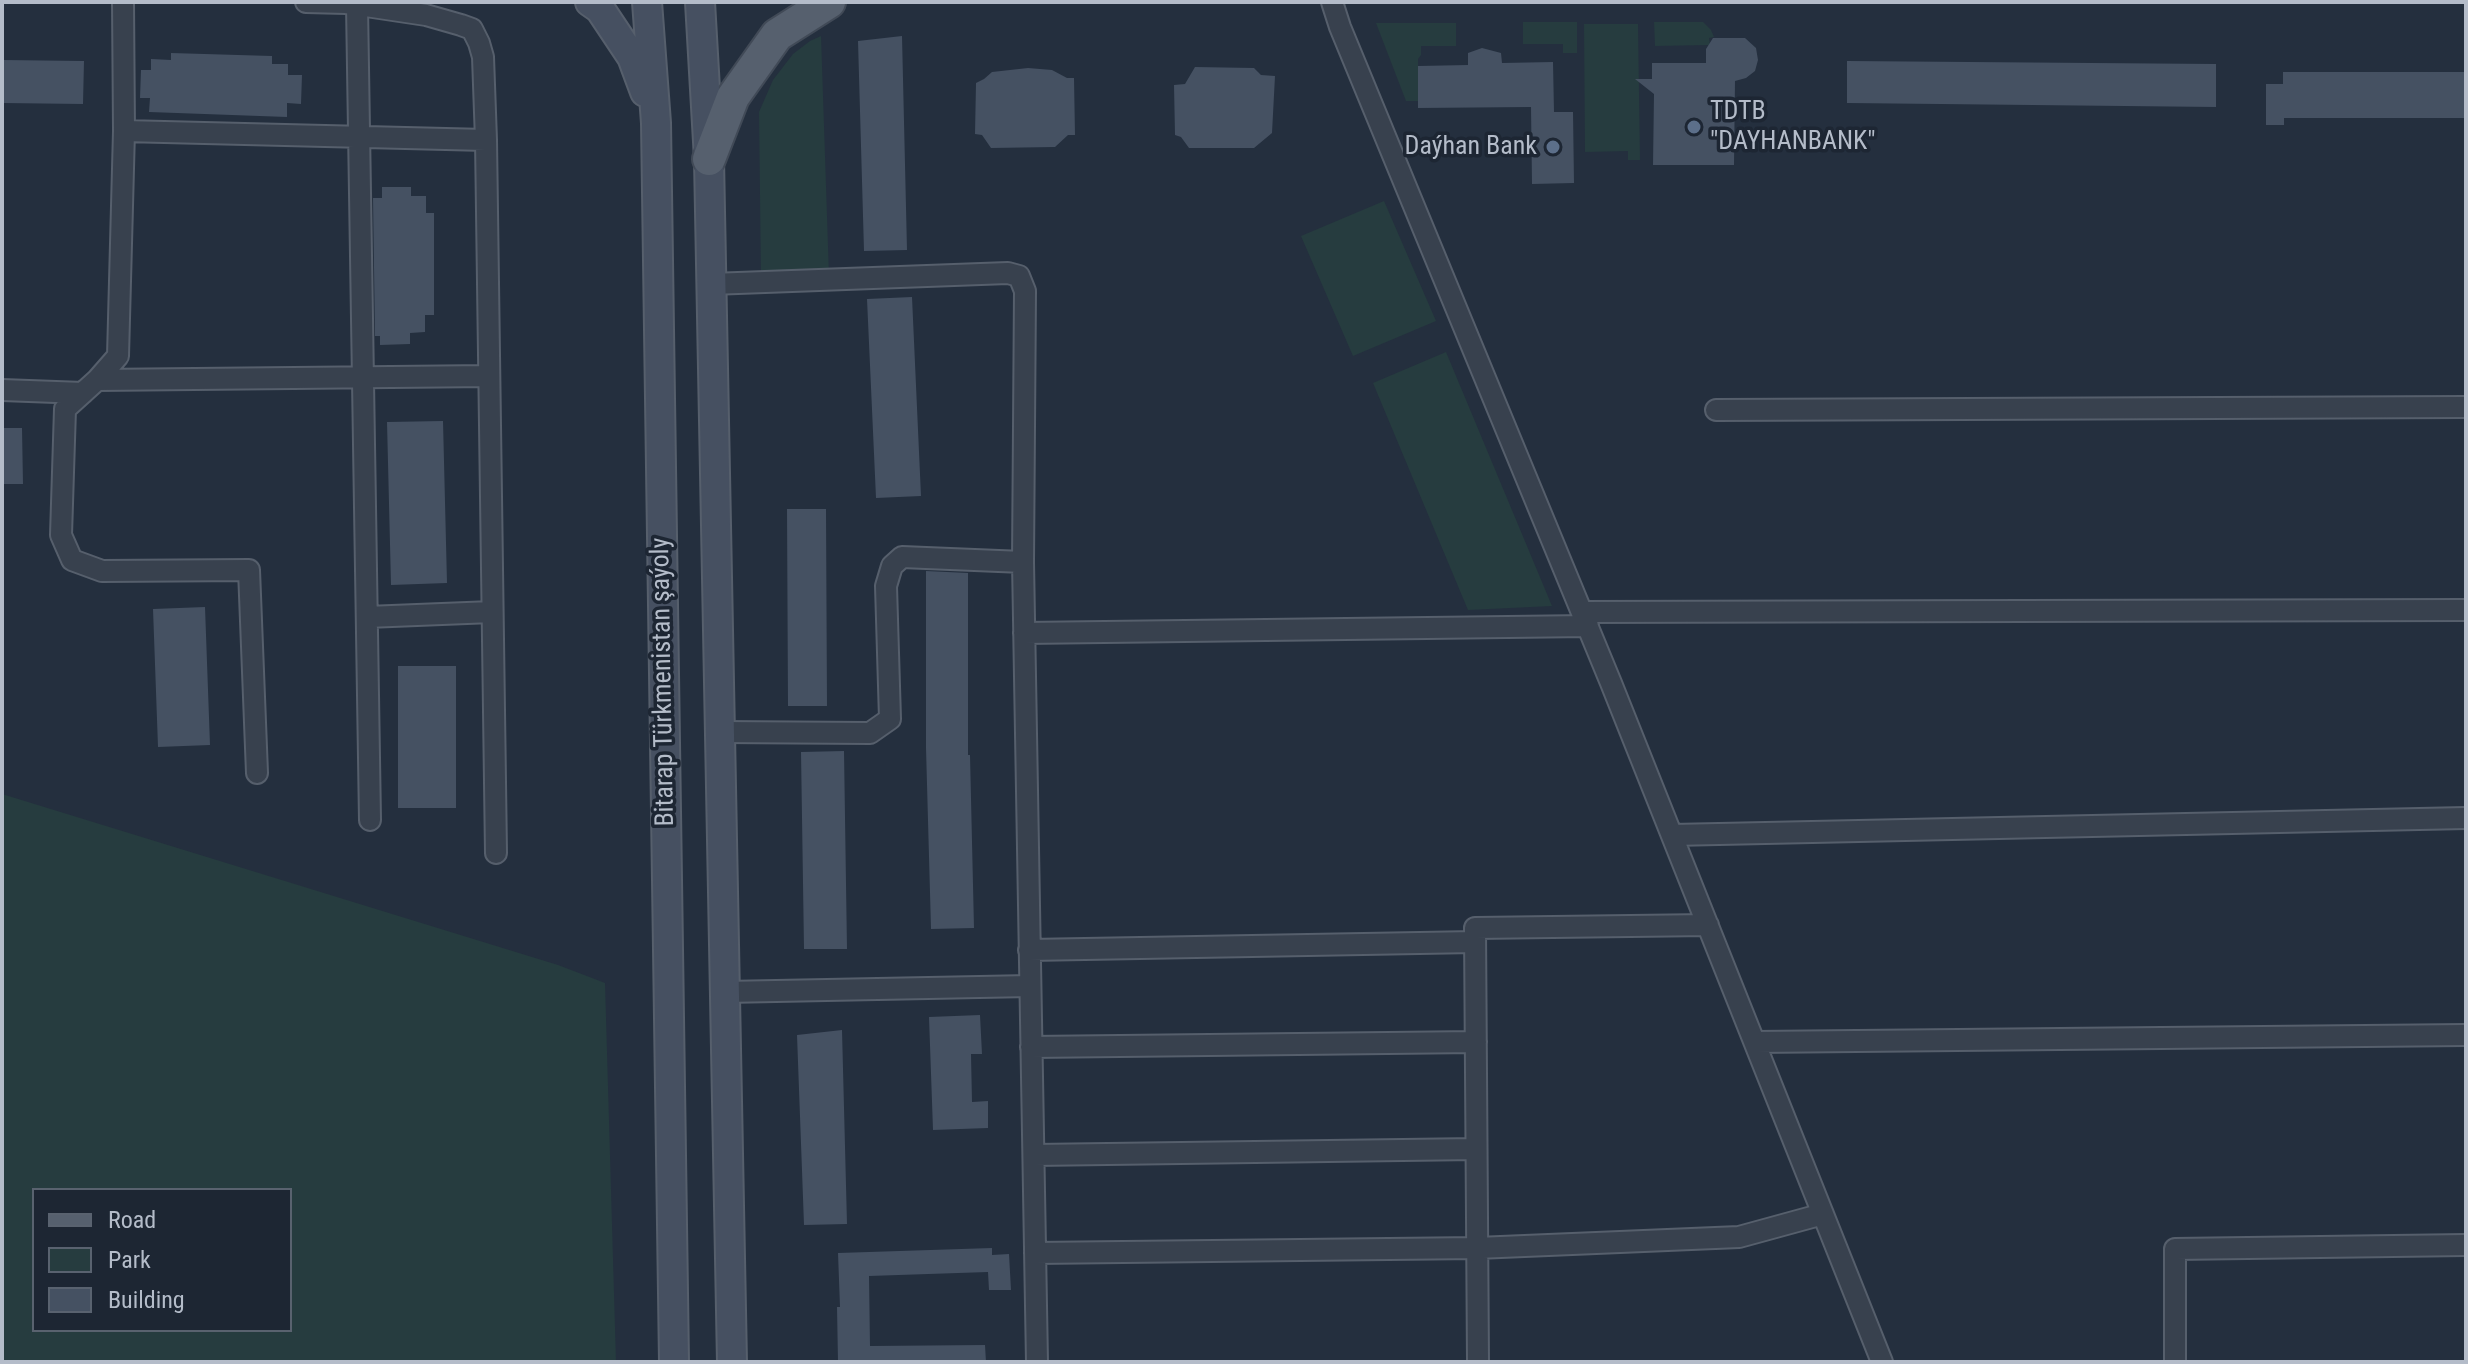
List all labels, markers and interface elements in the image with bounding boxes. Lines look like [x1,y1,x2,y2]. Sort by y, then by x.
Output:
place label: TDTB "DAYHANBANK" [1710,96,1876,158]
marker: TDTB "DAYHANBANK" [1685,118,1703,136]
place label: Daýhan Bank [1405,131,1537,163]
marker: Daýhan Bank [1544,138,1562,156]
street label: Bitarap Türkmenistan şaýoly [646,537,682,827]
legend [32,1188,292,1332]
text: Road [108,1206,156,1234]
text: Park [108,1246,151,1274]
text: Building [108,1286,185,1314]

